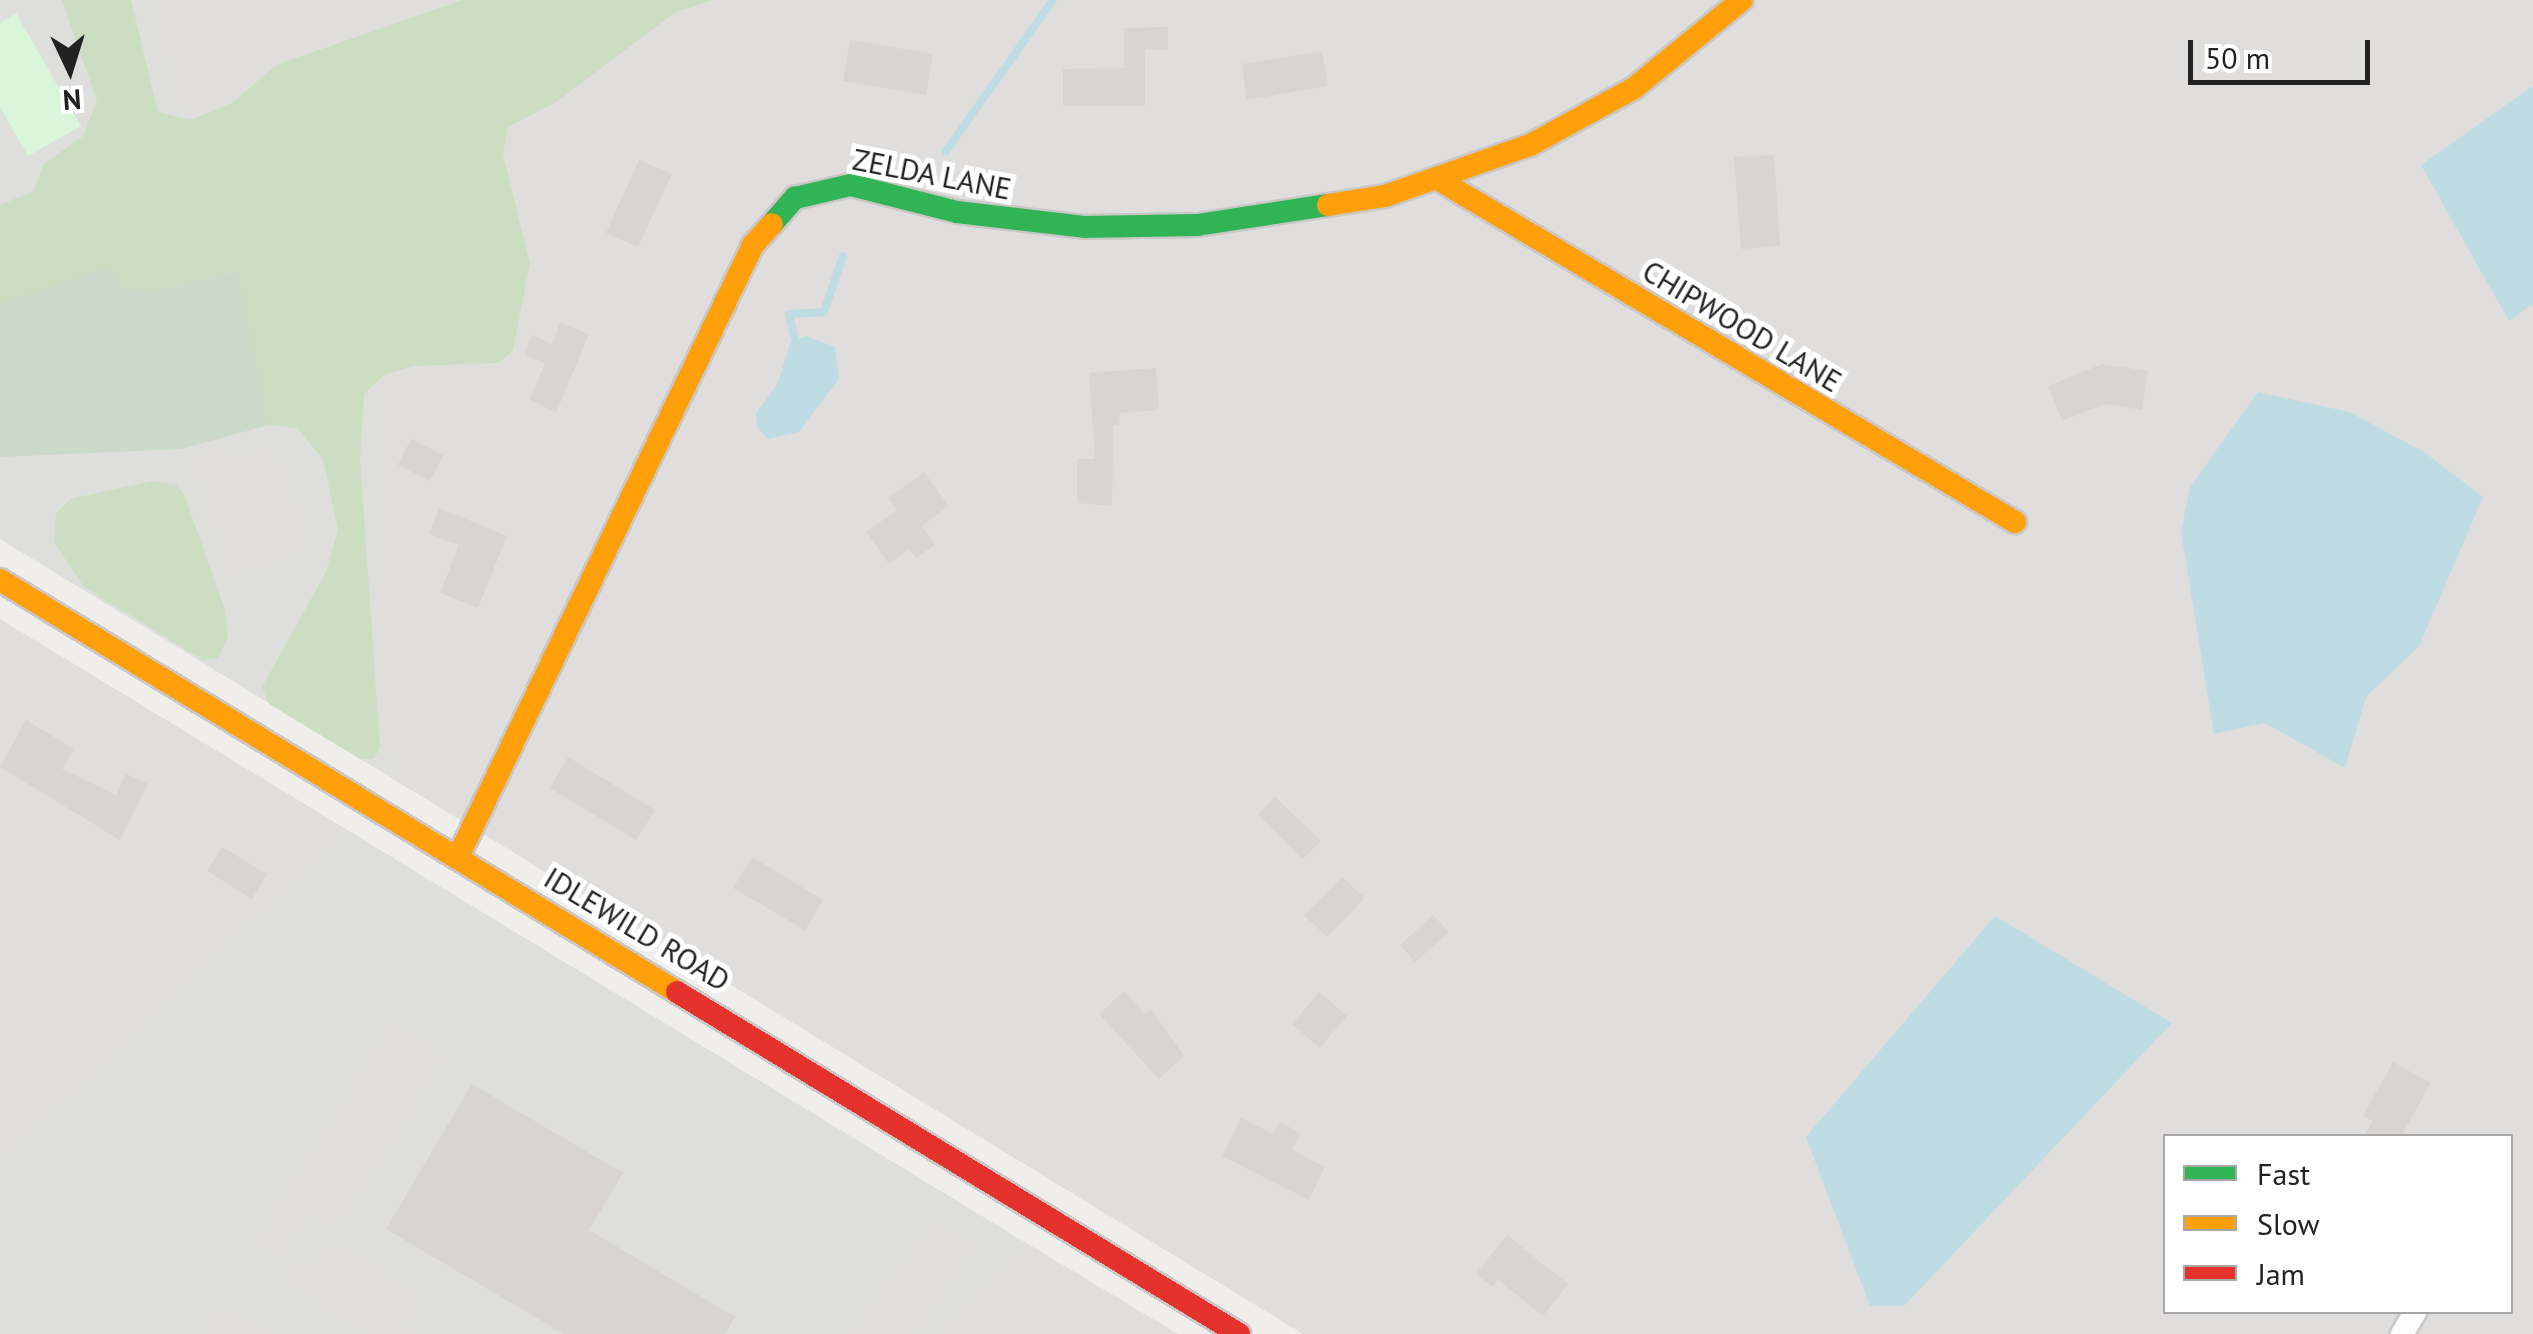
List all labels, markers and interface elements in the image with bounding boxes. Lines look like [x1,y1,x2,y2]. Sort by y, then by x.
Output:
north arrow [20,20,120,120]
scale bar [2193,20,2376,82]
text: 50 m [2205,38,2270,77]
text: N [62,81,83,120]
street label: ZELDA LANE [849,141,1015,207]
street label: CHIPWOOD LANE [1636,253,1848,399]
street label: IDLEWILD ROAD [538,859,736,999]
legend [2163,1134,2513,1314]
text: Fast [2257,1154,2310,1193]
text: Slow [2257,1204,2320,1243]
text: Jam [2257,1254,2305,1293]

